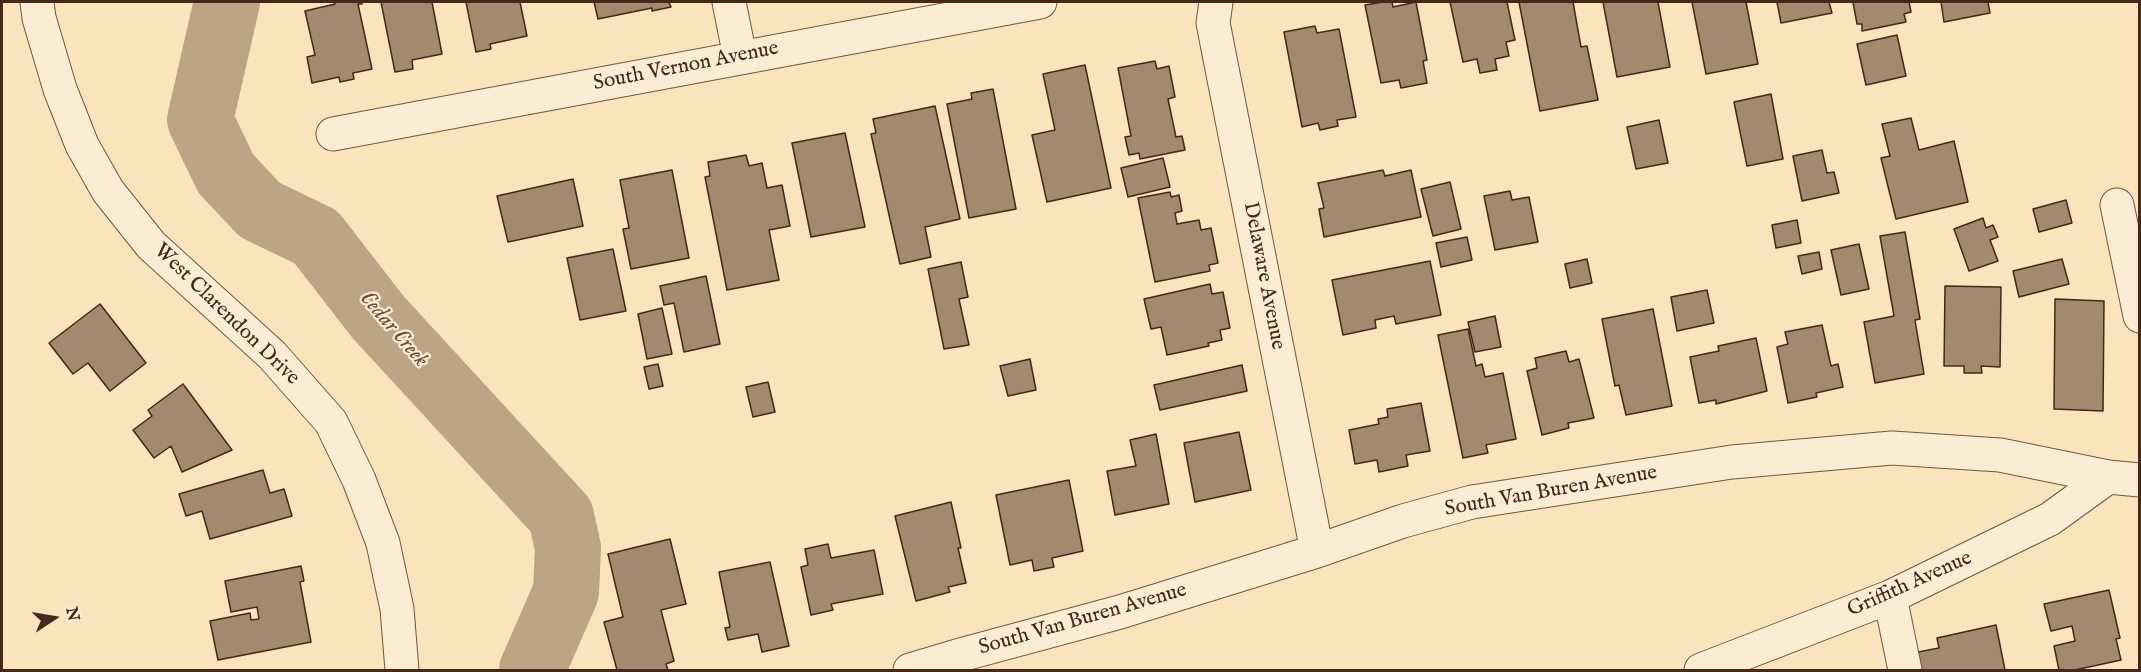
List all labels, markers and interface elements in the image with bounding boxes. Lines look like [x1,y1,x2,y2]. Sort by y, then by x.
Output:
street label: South Vernon Avenue [591,37,781,97]
street label: Delaware Avenue [1236,200,1290,352]
street label: West Clarendon Drive [148,239,304,391]
water label: Cedar Creek [353,287,433,373]
street label: South Van Buren Avenue [1443,461,1659,523]
street label: Griffith Avenue [1844,546,1976,624]
street label: South Van Buren Avenue [976,578,1190,662]
north arrow [24,588,84,648]
text: N [60,605,83,623]

